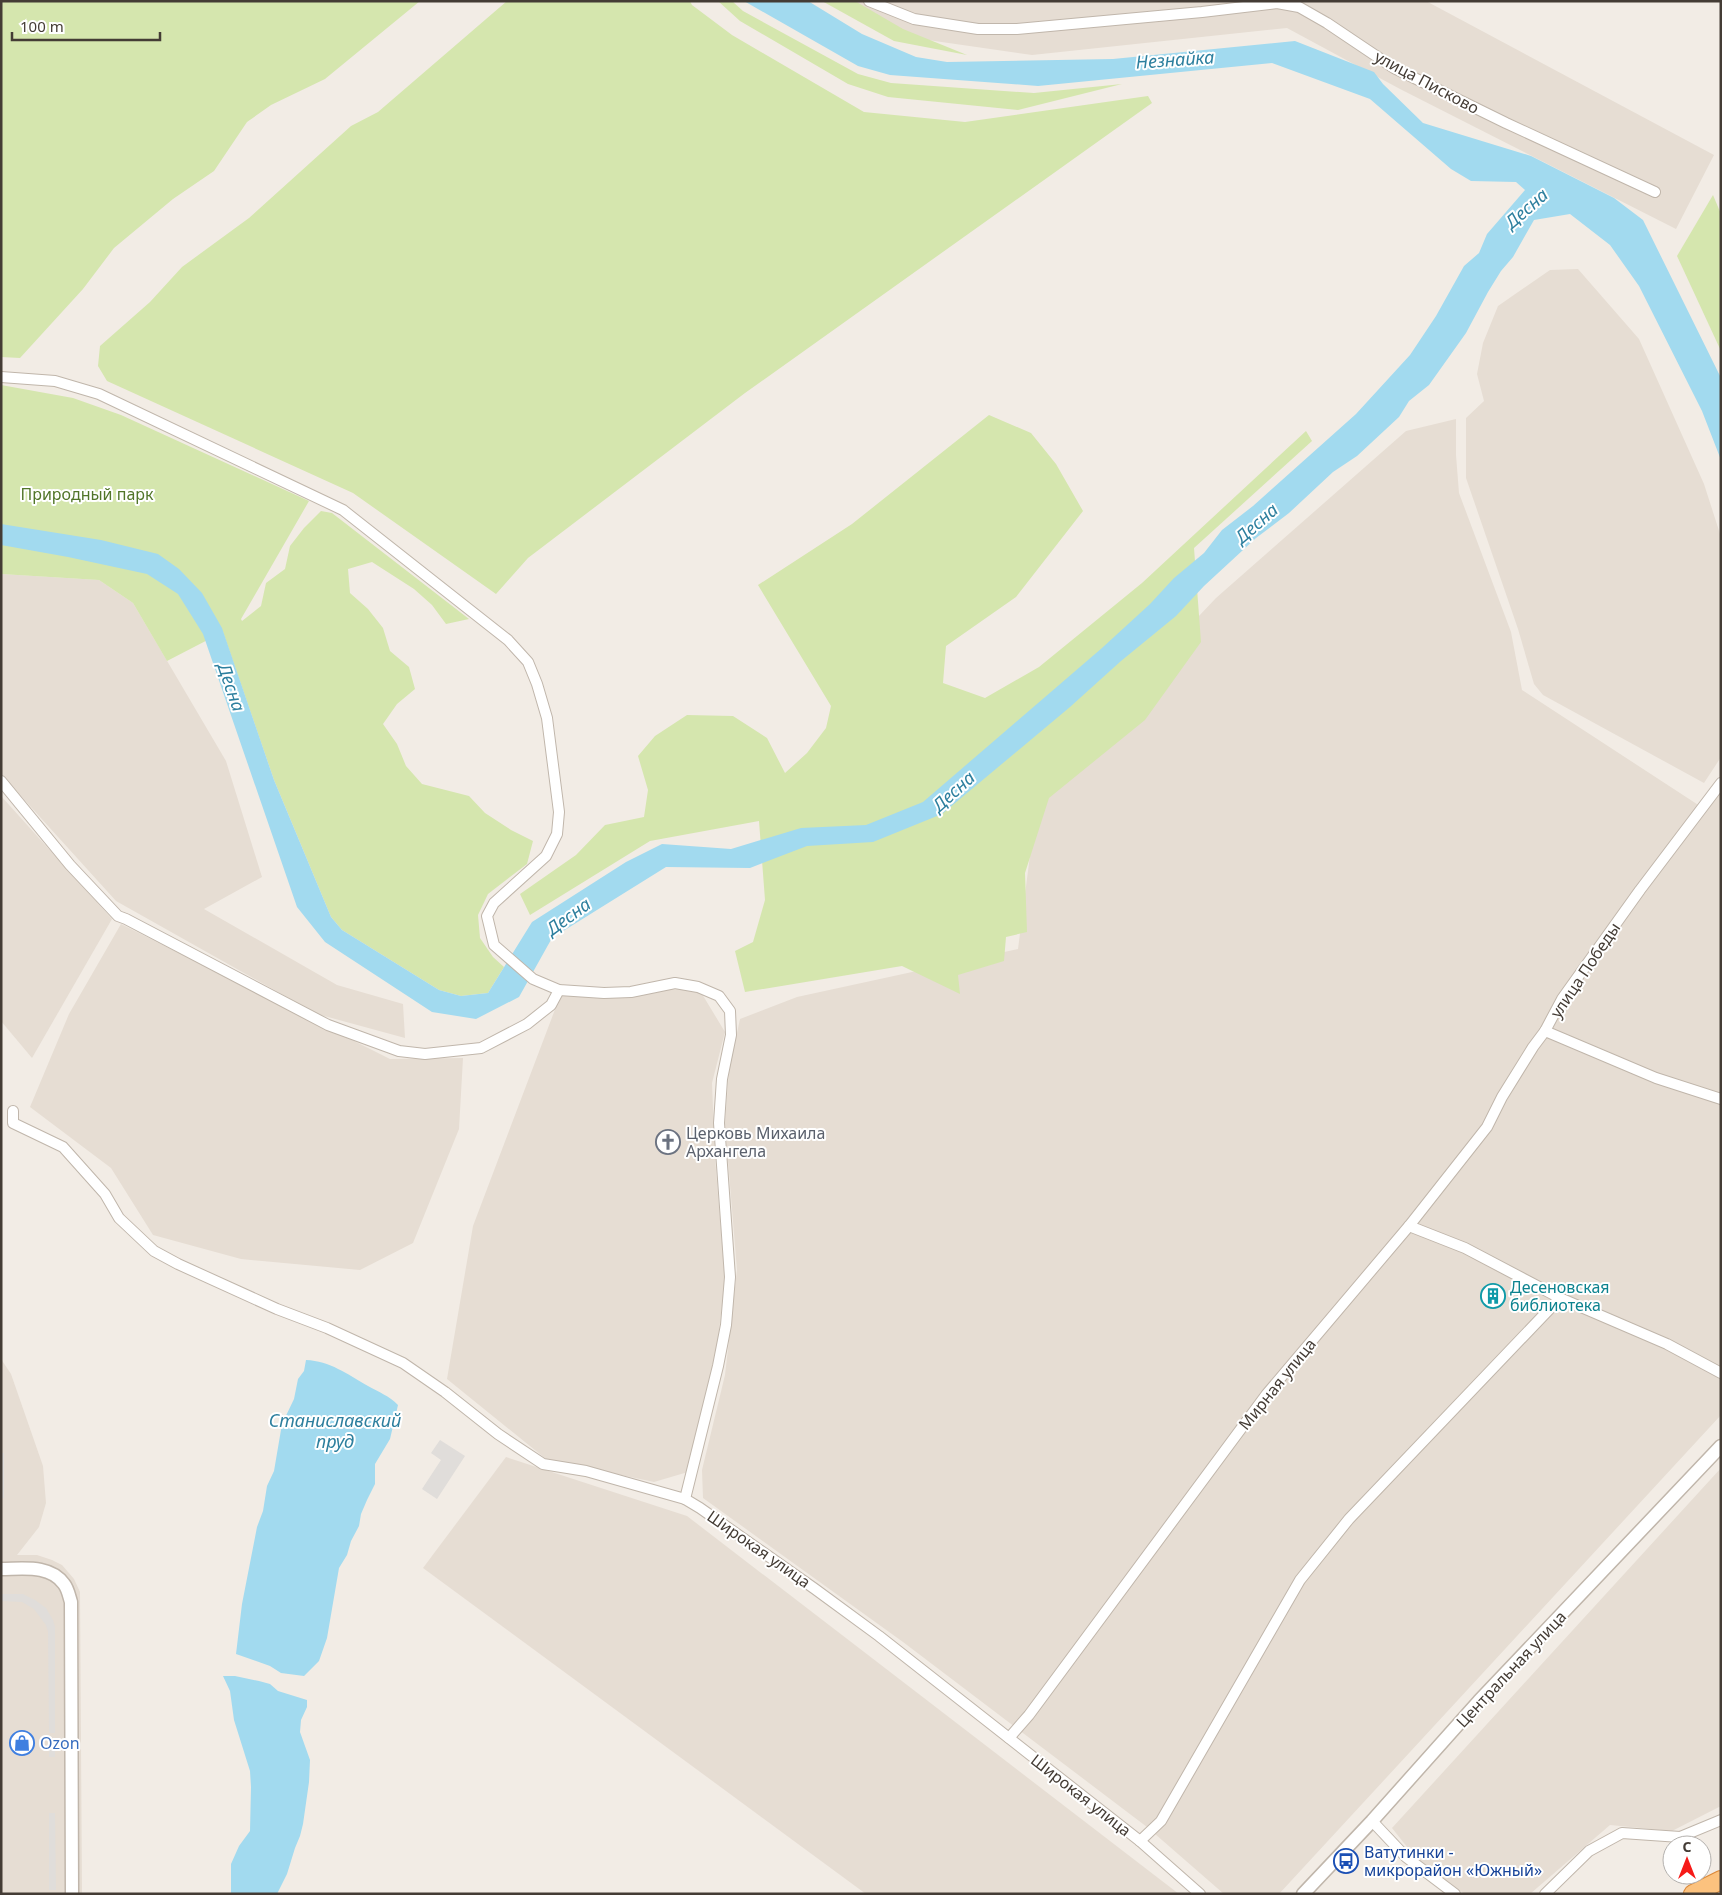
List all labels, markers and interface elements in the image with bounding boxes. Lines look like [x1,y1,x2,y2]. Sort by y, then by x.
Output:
scale bar [12,10,160,42]
text: 100 m [20,16,64,36]
water label: Незнайка [1135,44,1215,74]
street label: улица Писково [1371,45,1483,119]
water label: Десна [1498,183,1553,235]
park label: Природный парк [20,483,154,505]
water label: Десна [1228,498,1283,550]
water label: Десна [212,658,251,714]
water label: Десна [925,765,980,818]
water label: Десна [539,892,595,942]
street label: улица Победы [1545,918,1625,1022]
place label: Церковь Михаила Архангела [686,1122,825,1162]
church icon: Церковь Михаила Архангела [655,1129,681,1155]
place label: Десеновская библиотека [1510,1276,1610,1316]
building icon: Десеновская библиотека [1480,1283,1506,1309]
street label: Мирная улица [1233,1334,1321,1434]
water label: Станиславский пруд [269,1408,401,1453]
street label: Широкая улица [703,1505,815,1593]
street label: Центральная улица [1451,1606,1571,1732]
shop icon: Ozon [9,1730,35,1756]
place label: Ozon [40,1732,80,1754]
street label: Широкая улица [1026,1749,1136,1841]
north arrow [1662,1835,1712,1885]
text: С [1682,1837,1692,1856]
place label: Ватутинки - микрорайон «Южный» [1364,1841,1542,1881]
bus stop icon: Ватутинки - микрорайон «Южный» [1333,1848,1359,1874]

